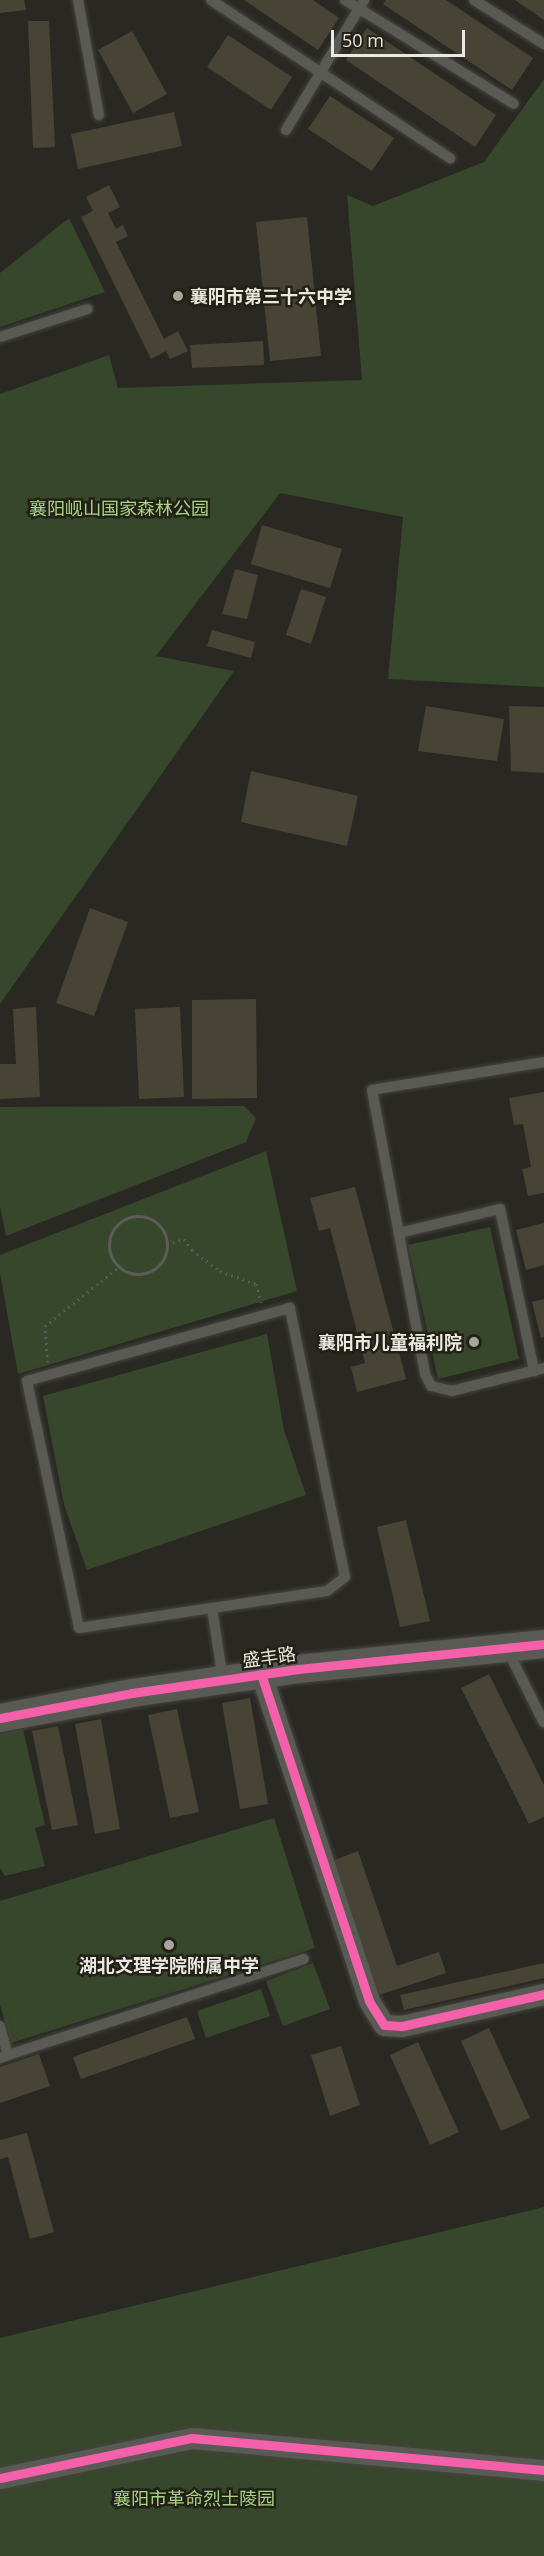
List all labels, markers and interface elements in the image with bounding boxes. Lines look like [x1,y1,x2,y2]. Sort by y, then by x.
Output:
scale bar [334,18,468,56]
text: 50 m [342,28,384,52]
place label: 襄阳市第三十六中学 [190,285,352,307]
marker: 襄阳市第三十六中学 [171,289,185,303]
park label: 襄阳岘山国家森林公园 [29,497,209,519]
place label: 襄阳市儿童福利院 [318,1331,462,1353]
marker: 襄阳市儿童福利院 [467,1335,481,1349]
street label: 盛丰路 [241,1643,297,1671]
marker: 湖北文理学院附属中学 [162,1938,176,1952]
place label: 湖北文理学院附属中学 [79,1954,259,1976]
park label: 襄阳市革命烈士陵园 [113,2487,275,2509]

